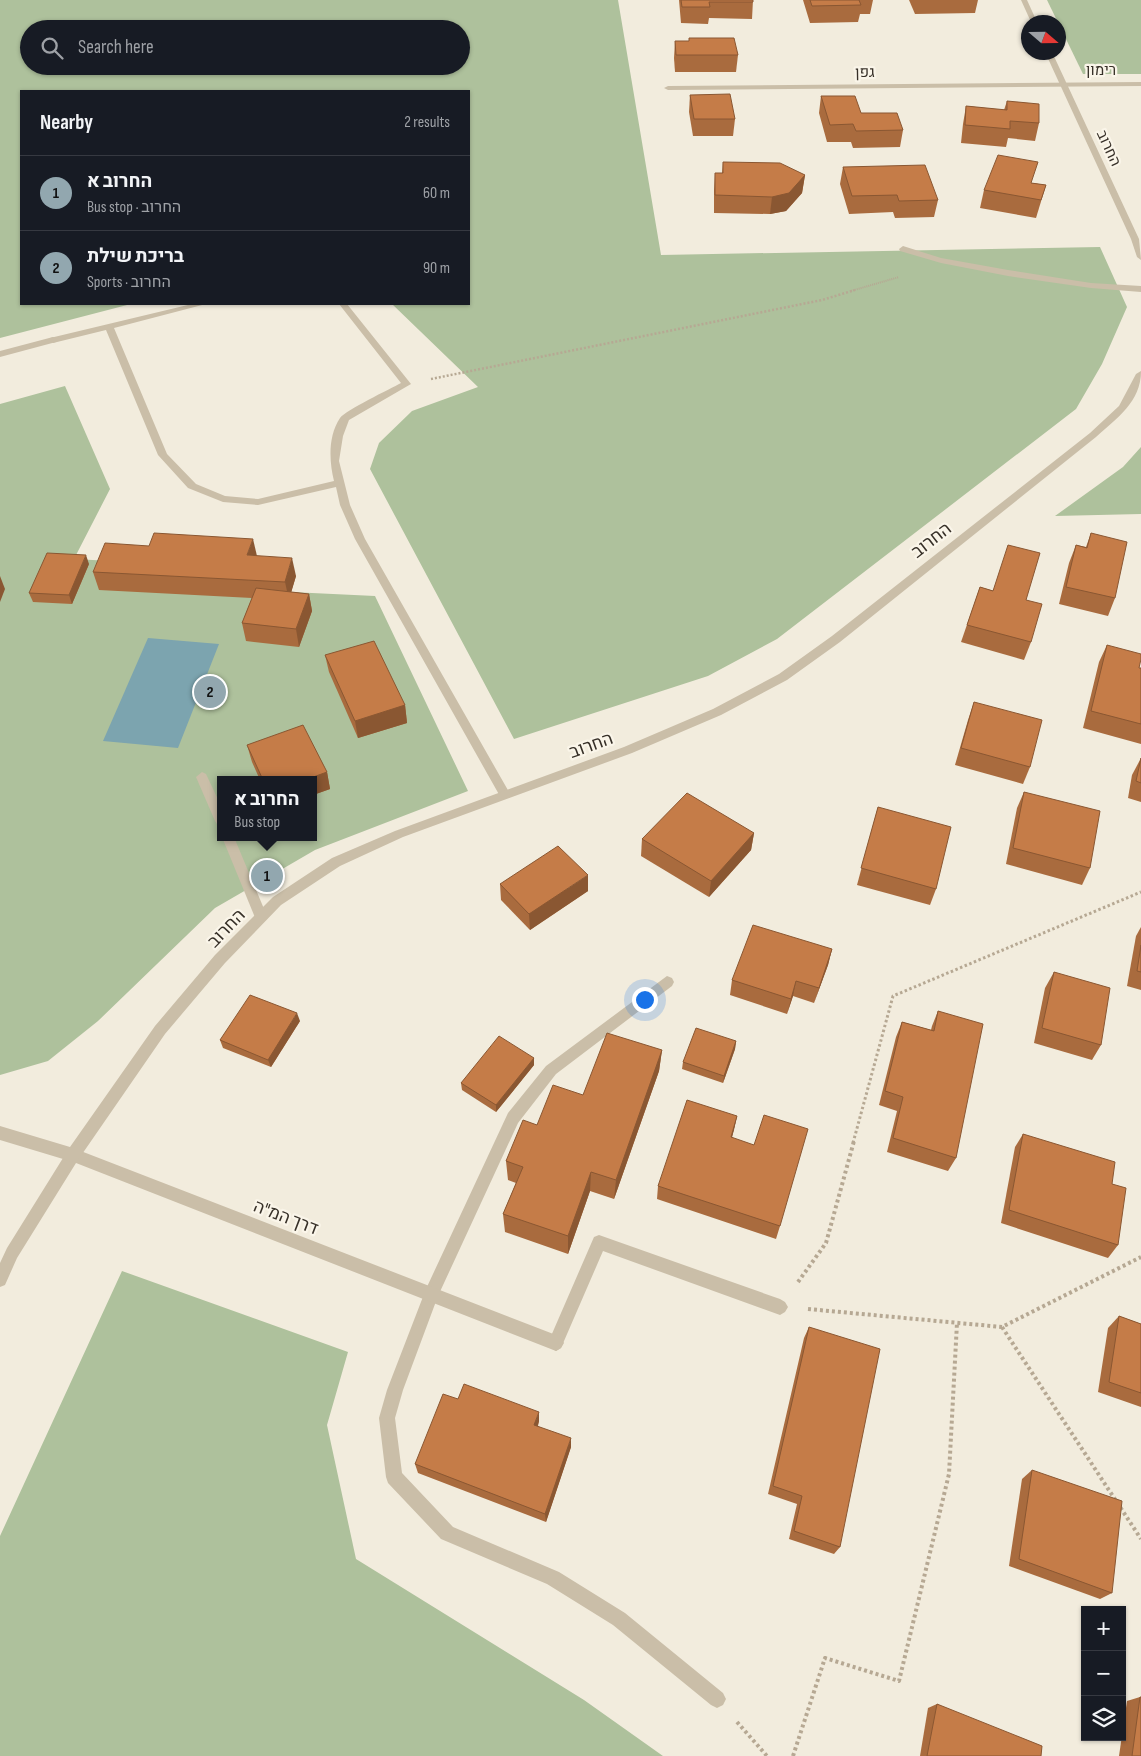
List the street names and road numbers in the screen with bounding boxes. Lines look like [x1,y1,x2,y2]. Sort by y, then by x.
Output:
street label: רימון [1086,61,1116,80]
street label: גפן [855,63,875,82]
street label: החרוב [1092,127,1125,169]
street label: החרוב [907,518,956,563]
street label: החרוב [566,728,616,763]
street label: החרוב [203,905,250,952]
street label: דרך המ"ה [250,1196,321,1239]

